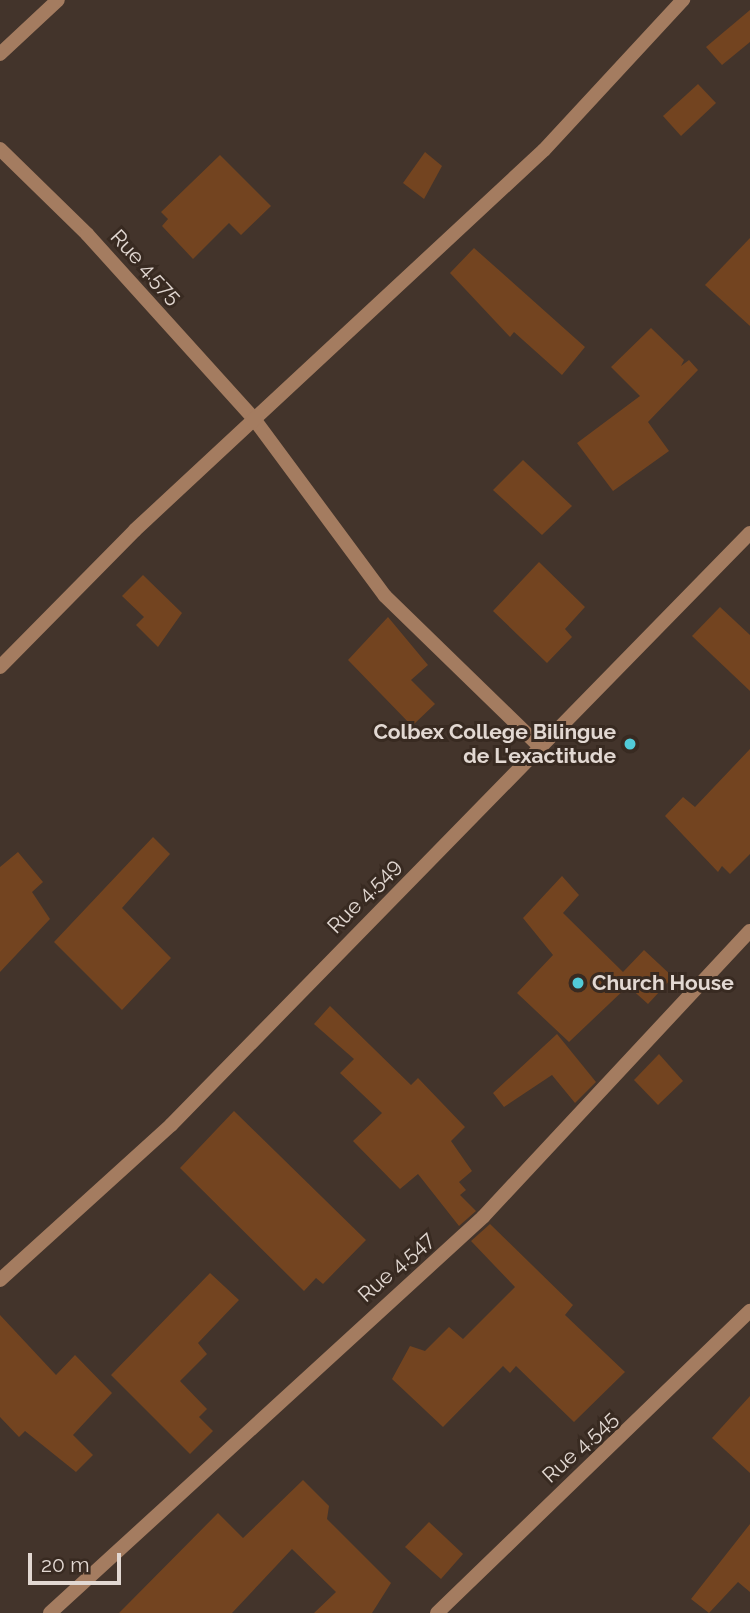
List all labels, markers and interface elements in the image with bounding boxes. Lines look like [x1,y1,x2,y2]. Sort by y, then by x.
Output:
street label: Rue 4.575 [105,224,187,310]
place label: Colbex College Bilingue de L'exactitude [373,719,616,769]
marker: Colbex College Bilingue de L'exactitude [622,736,638,752]
street label: Rue 4.549 [322,853,406,939]
place label: Church House [592,970,734,996]
marker: Church House [570,975,586,991]
street label: Rue 4.547 [353,1226,439,1308]
street label: Rue 4.545 [537,1406,623,1488]
scale bar [32,1540,124,1584]
text: 20 m [41,1552,89,1577]

